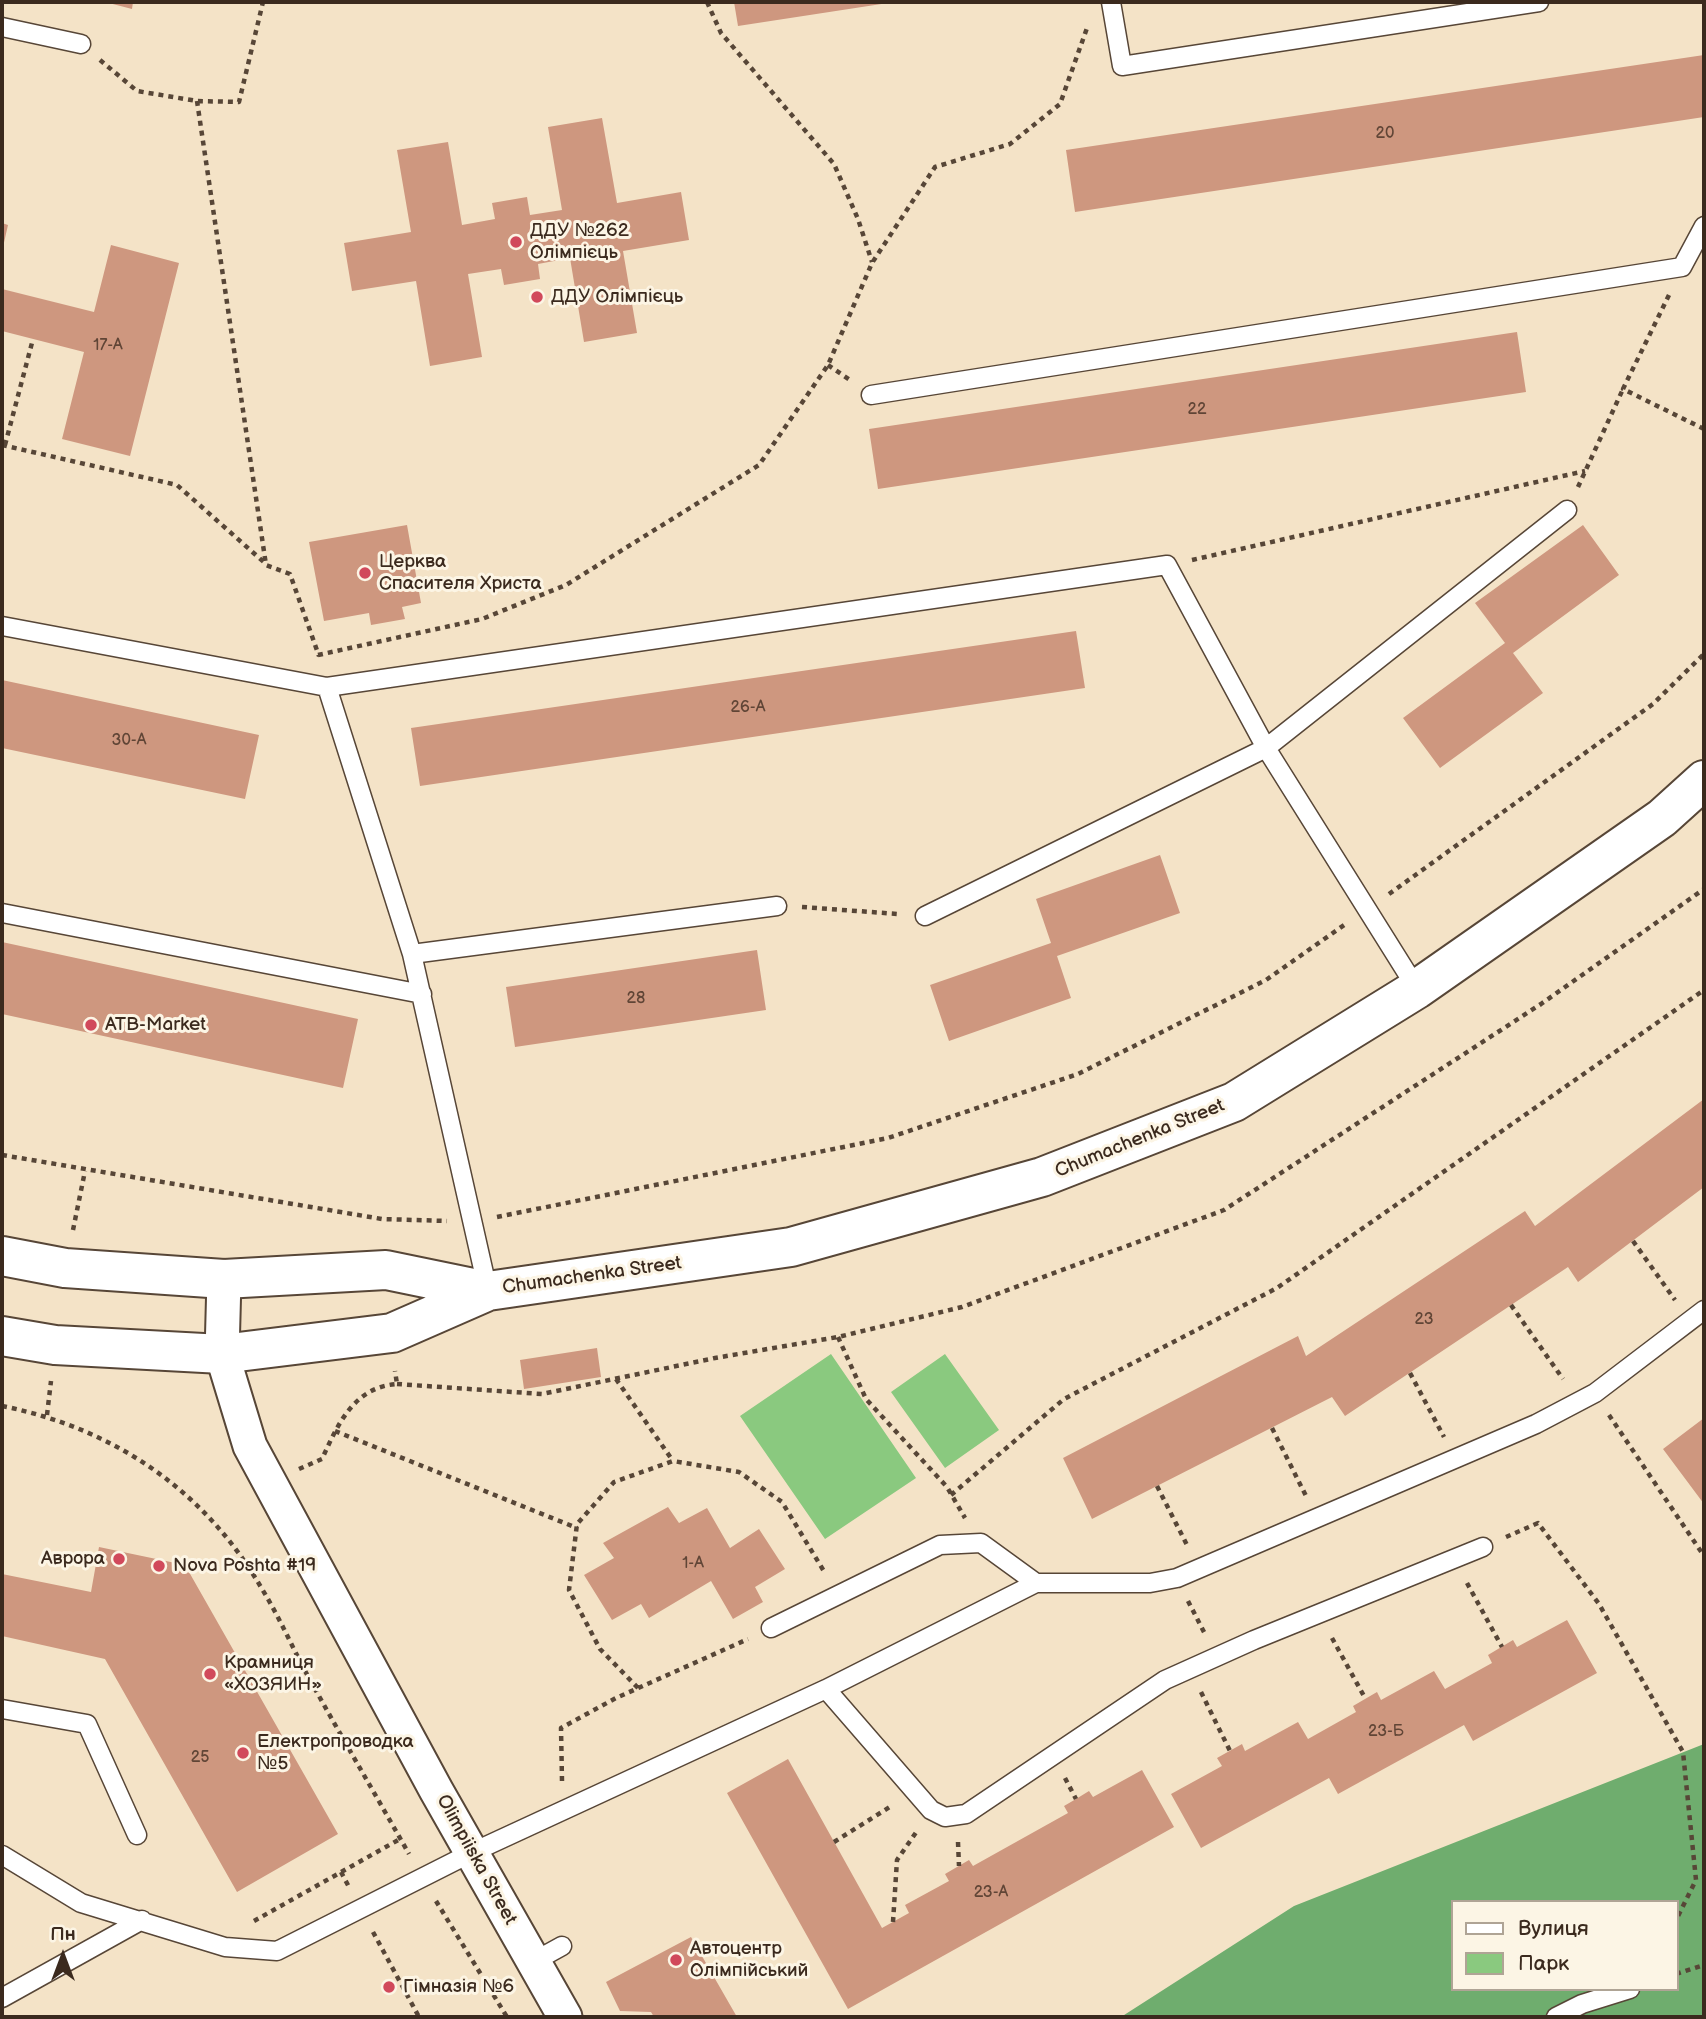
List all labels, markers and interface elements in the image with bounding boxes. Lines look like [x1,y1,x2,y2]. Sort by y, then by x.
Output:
house number: 20 [1376,124,1394,144]
place label: ДДУ №262 Олімпієць [530,220,629,264]
marker: ДДУ №262 Олімпієць [508,234,524,250]
place label: ДДУ Олімпієць [551,286,683,308]
marker: ДДУ Олімпієць [529,289,545,305]
house number: 17-А [93,336,123,356]
house number: 22 [1188,400,1206,420]
place label: Церква Спасителя Христа [379,551,542,595]
marker: Церква Спасителя Христа [357,565,373,581]
house number: 26-А [731,698,765,718]
house number: 30-А [112,731,146,751]
house number: 28 [627,989,645,1009]
place label: ATB-Market [105,1014,206,1036]
marker: ATB-Market [83,1017,99,1033]
street label: Chumachenka Street [1052,1095,1228,1183]
street label: Chumachenka Street [501,1252,683,1300]
house number: 23 [1415,1310,1433,1330]
place label: Аврора [41,1548,105,1570]
marker: Аврора [111,1551,127,1567]
house number: 1-А [682,1554,704,1574]
place label: Nova Poshta #19 [173,1555,316,1577]
marker: Nova Poshta #19 [151,1558,167,1574]
place label: Крамниця «ХОЗЯИН» [224,1652,322,1696]
marker: Крамниця «ХОЗЯИН» [202,1666,218,1682]
house number: 23-Б [1368,1722,1404,1742]
place label: Електропроводка №5 [257,1731,414,1775]
marker: Електропроводка №5 [235,1745,251,1761]
house number: 25 [191,1748,209,1768]
street label: Olimpiiska Street [431,1791,521,1929]
house number: 23-А [974,1883,1008,1903]
legend [1450,1900,1678,1991]
text: Вулиця [1518,1916,1589,1941]
north arrow [28,1921,98,1991]
text: Пн [50,1923,76,1946]
place label: Автоцентр Олімпійський [690,1938,808,1982]
text: Парк [1518,1951,1569,1976]
marker: Автоцентр Олімпійський [668,1952,684,1968]
place label: Гімназія №6 [403,1976,514,1998]
marker: Гімназія №6 [381,1979,397,1995]

